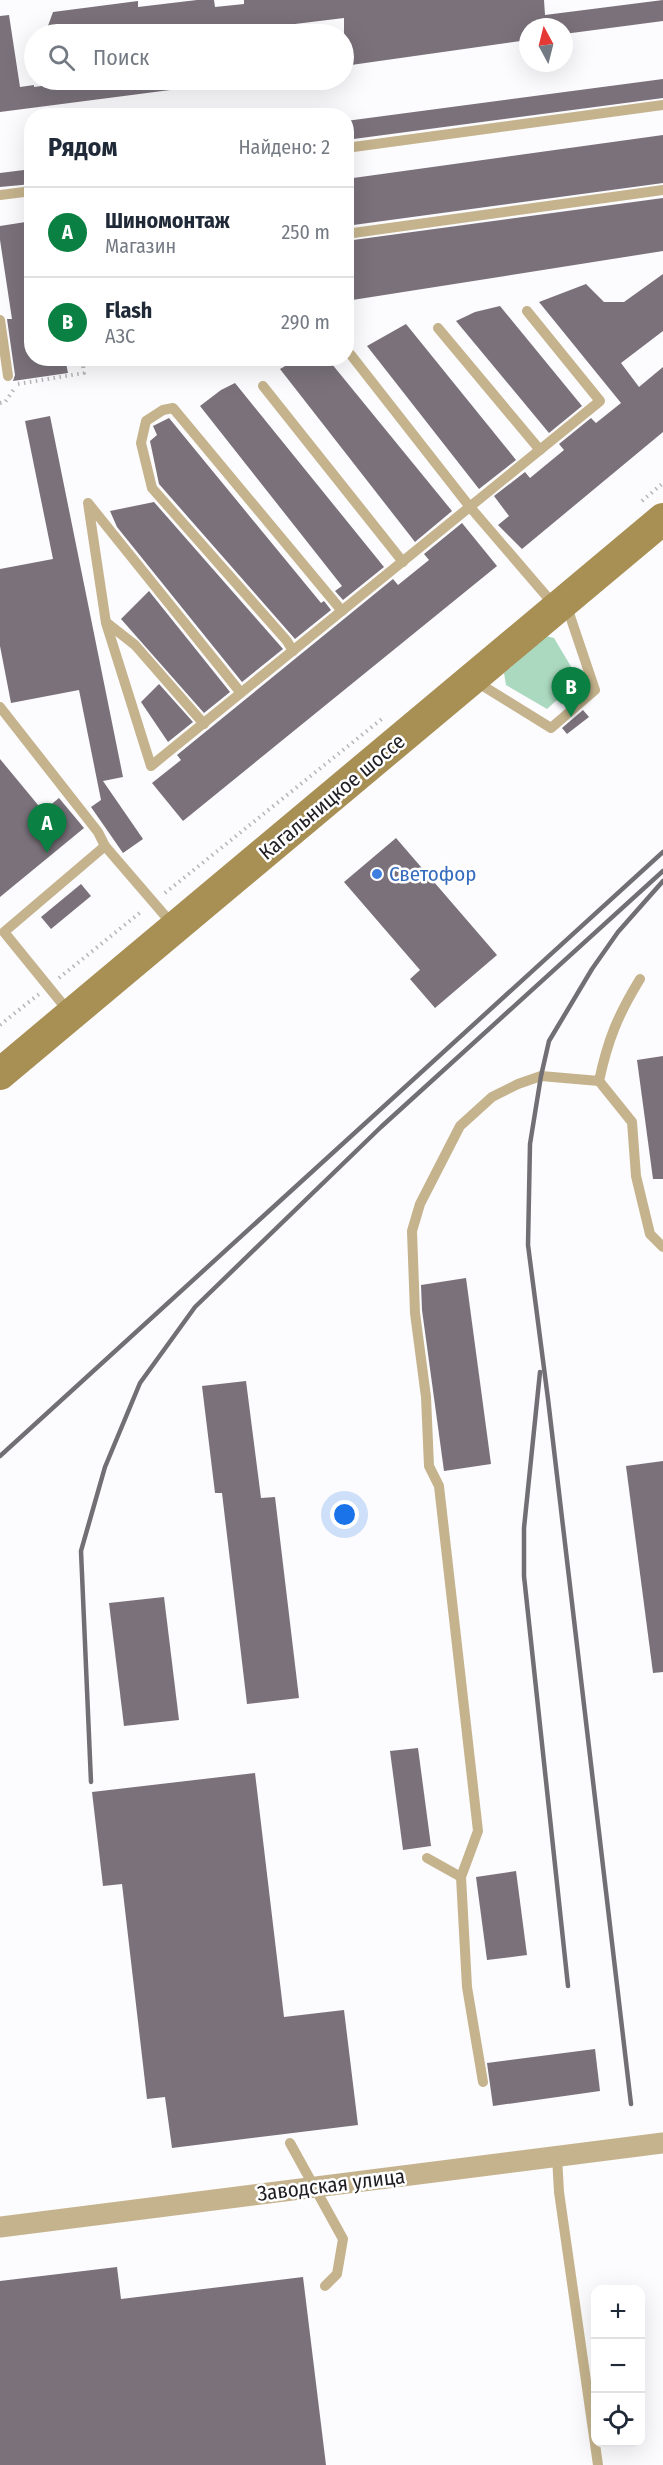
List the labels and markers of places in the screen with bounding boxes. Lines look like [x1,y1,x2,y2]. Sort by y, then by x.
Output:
pin: B [552,668,590,717]
pin: A [28,804,66,853]
place label: Светофор [389,861,476,887]
marker: Светофор [370,867,384,881]

